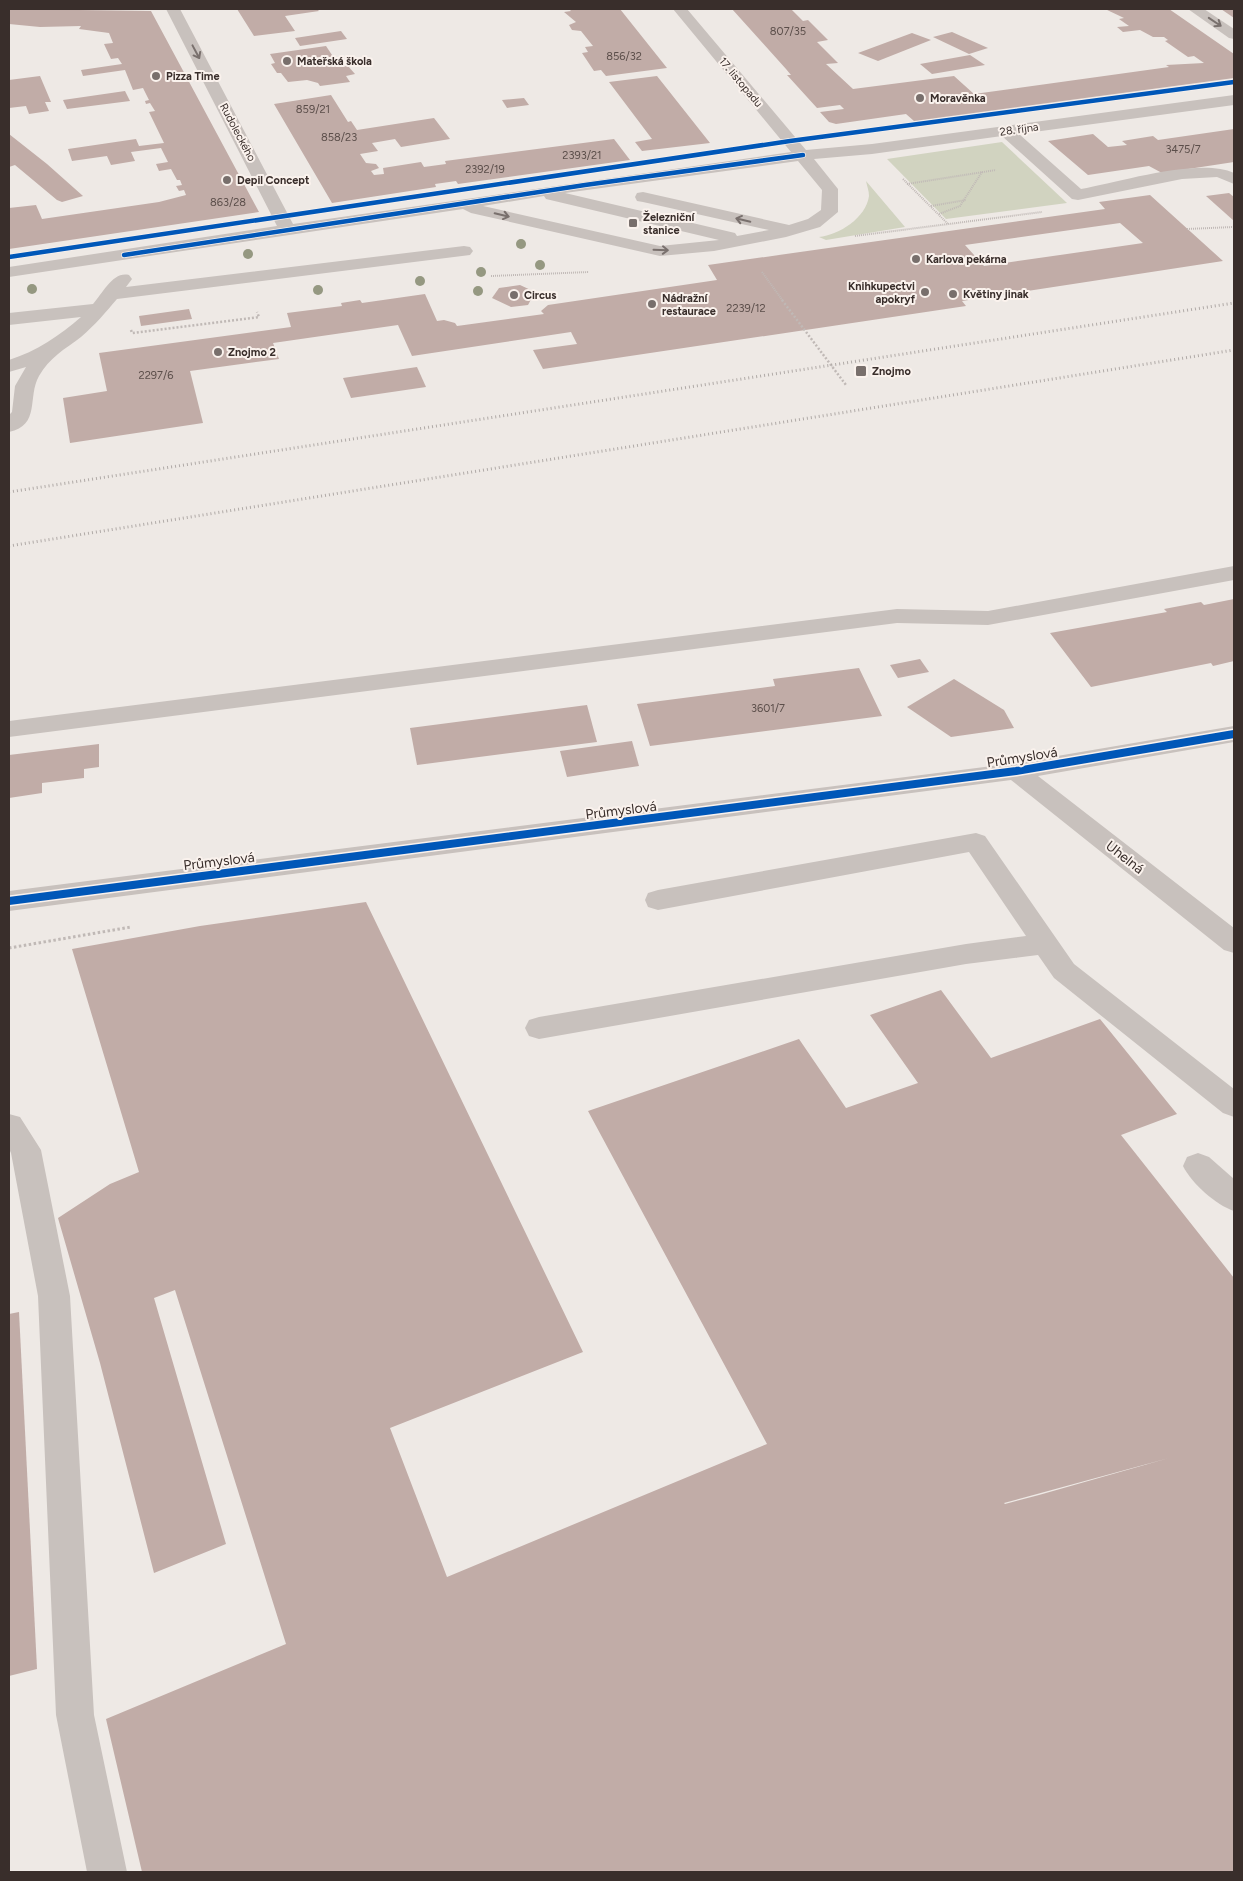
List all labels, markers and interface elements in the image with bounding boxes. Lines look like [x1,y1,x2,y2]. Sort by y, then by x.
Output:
one-way arrow [1208,17,1222,27]
house number: 807/35 [770,25,806,38]
one-way arrow [192,44,201,59]
house number: 856/32 [606,50,642,63]
marker: Mateřská škola [281,55,293,67]
place label: Mateřská škola [297,55,372,68]
street label: 17. listopadu [716,55,765,110]
marker: Pizza Time [150,70,162,82]
place label: Pizza Time [166,70,219,83]
marker: Moravěnka [914,92,926,104]
place label: Moravěnka [930,92,986,105]
street label: Rudoleckého [217,101,258,164]
house number: 859/21 [296,103,330,116]
street label: 28. října [999,120,1039,139]
house number: 858/23 [321,131,357,144]
house number: 3475/7 [1165,143,1201,156]
house number: 2393/21 [562,149,602,162]
house number: 2392/19 [465,163,505,176]
marker: Depil Concept [221,174,233,186]
place label: Depil Concept [237,174,310,187]
house number: 863/28 [210,196,246,209]
place label: Železniční stanice [643,210,695,237]
one-way arrow [494,211,510,220]
one-way arrow [736,215,752,224]
marker: Železniční stanice [627,217,639,229]
one-way arrow [652,245,668,255]
marker: Karlova pekárna [910,253,922,265]
place label: Karlova pekárna [926,253,1007,266]
place label: Knihkupectvi apokryf [848,280,916,306]
marker: Knihkupectvi apokryf [919,286,931,298]
marker: Květiny jinak [947,288,959,300]
place label: Květiny jinak [963,288,1029,301]
marker: Circus [508,289,520,301]
place label: Circus [524,289,556,302]
place label: Nádražní restaurace [662,292,716,318]
marker: Nádražní restaurace [646,298,658,310]
house number: 2239/12 [726,302,766,315]
marker: Znojmo 2 [212,346,224,358]
place label: Znojmo 2 [228,346,276,359]
marker: Znojmo [854,364,868,378]
place label: Znojmo [872,365,911,378]
house number: 2297/6 [139,369,173,382]
house number: 3601/7 [751,702,785,715]
street label: Průmyslová [985,744,1059,771]
street label: Průmyslová [585,798,658,823]
street label: Uhelná [1102,837,1147,877]
street label: Průmyslová [183,849,256,874]

